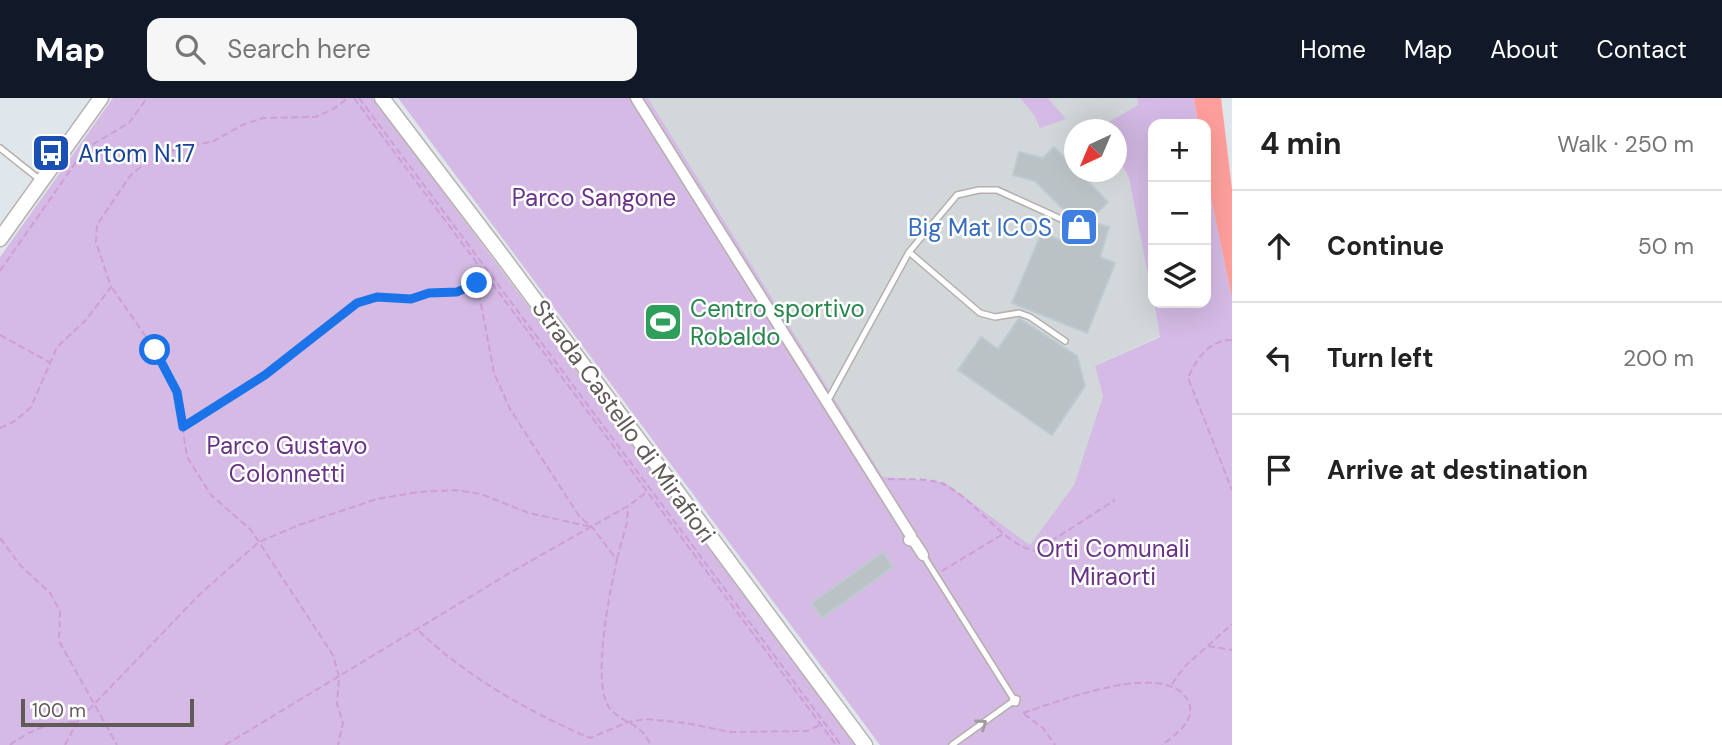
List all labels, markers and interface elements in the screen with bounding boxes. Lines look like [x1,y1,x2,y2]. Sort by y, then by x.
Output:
search box [147,18,637,81]
text: Map [35,28,105,71]
icon: search [171,30,209,68]
text: Search here [227,32,371,66]
text: Home [1300,34,1366,65]
text: Map [1404,34,1452,65]
text: About [1490,34,1559,65]
text: Contact [1597,34,1687,65]
north arrow [1064,119,1127,182]
map controls [1148,119,1211,308]
button: + [1148,119,1211,182]
text: 4 min [1260,124,1342,163]
text: Walk · 250 m [1557,129,1694,159]
bus stop icon: Artom N.17 [30,132,72,174]
place label: Artom N.17 [78,138,195,169]
park label: Parco Sangone [512,182,676,213]
button: − [1148,182,1211,245]
shop icon: Big Mat ICOS [1058,206,1100,248]
place label: Big Mat ICOS [908,212,1052,243]
icon: ahead [1260,227,1298,265]
text: Continue [1327,229,1444,263]
text: 50 m [1638,231,1694,261]
button: layers [1148,245,1211,308]
route end [461,267,492,298]
street label: Strada Castello di Mirafiori [525,293,723,549]
place label: Centro sportivo Robaldo [690,293,865,352]
sports icon: Centro sportivo Robaldo [642,301,684,343]
route start [139,334,170,365]
icon: left [1260,339,1298,377]
text: Turn left [1327,341,1434,375]
text: 200 m [1623,343,1694,373]
park label: Parco Gustavo Colonnetti [207,430,367,489]
icon: arrive [1260,451,1298,489]
text: Arrive at destination [1327,453,1588,487]
park label: Orti Comunali Miraorti [1036,533,1190,592]
scale bar [21,696,194,728]
text: 100 m [32,698,86,723]
one-way arrow [974,720,987,732]

